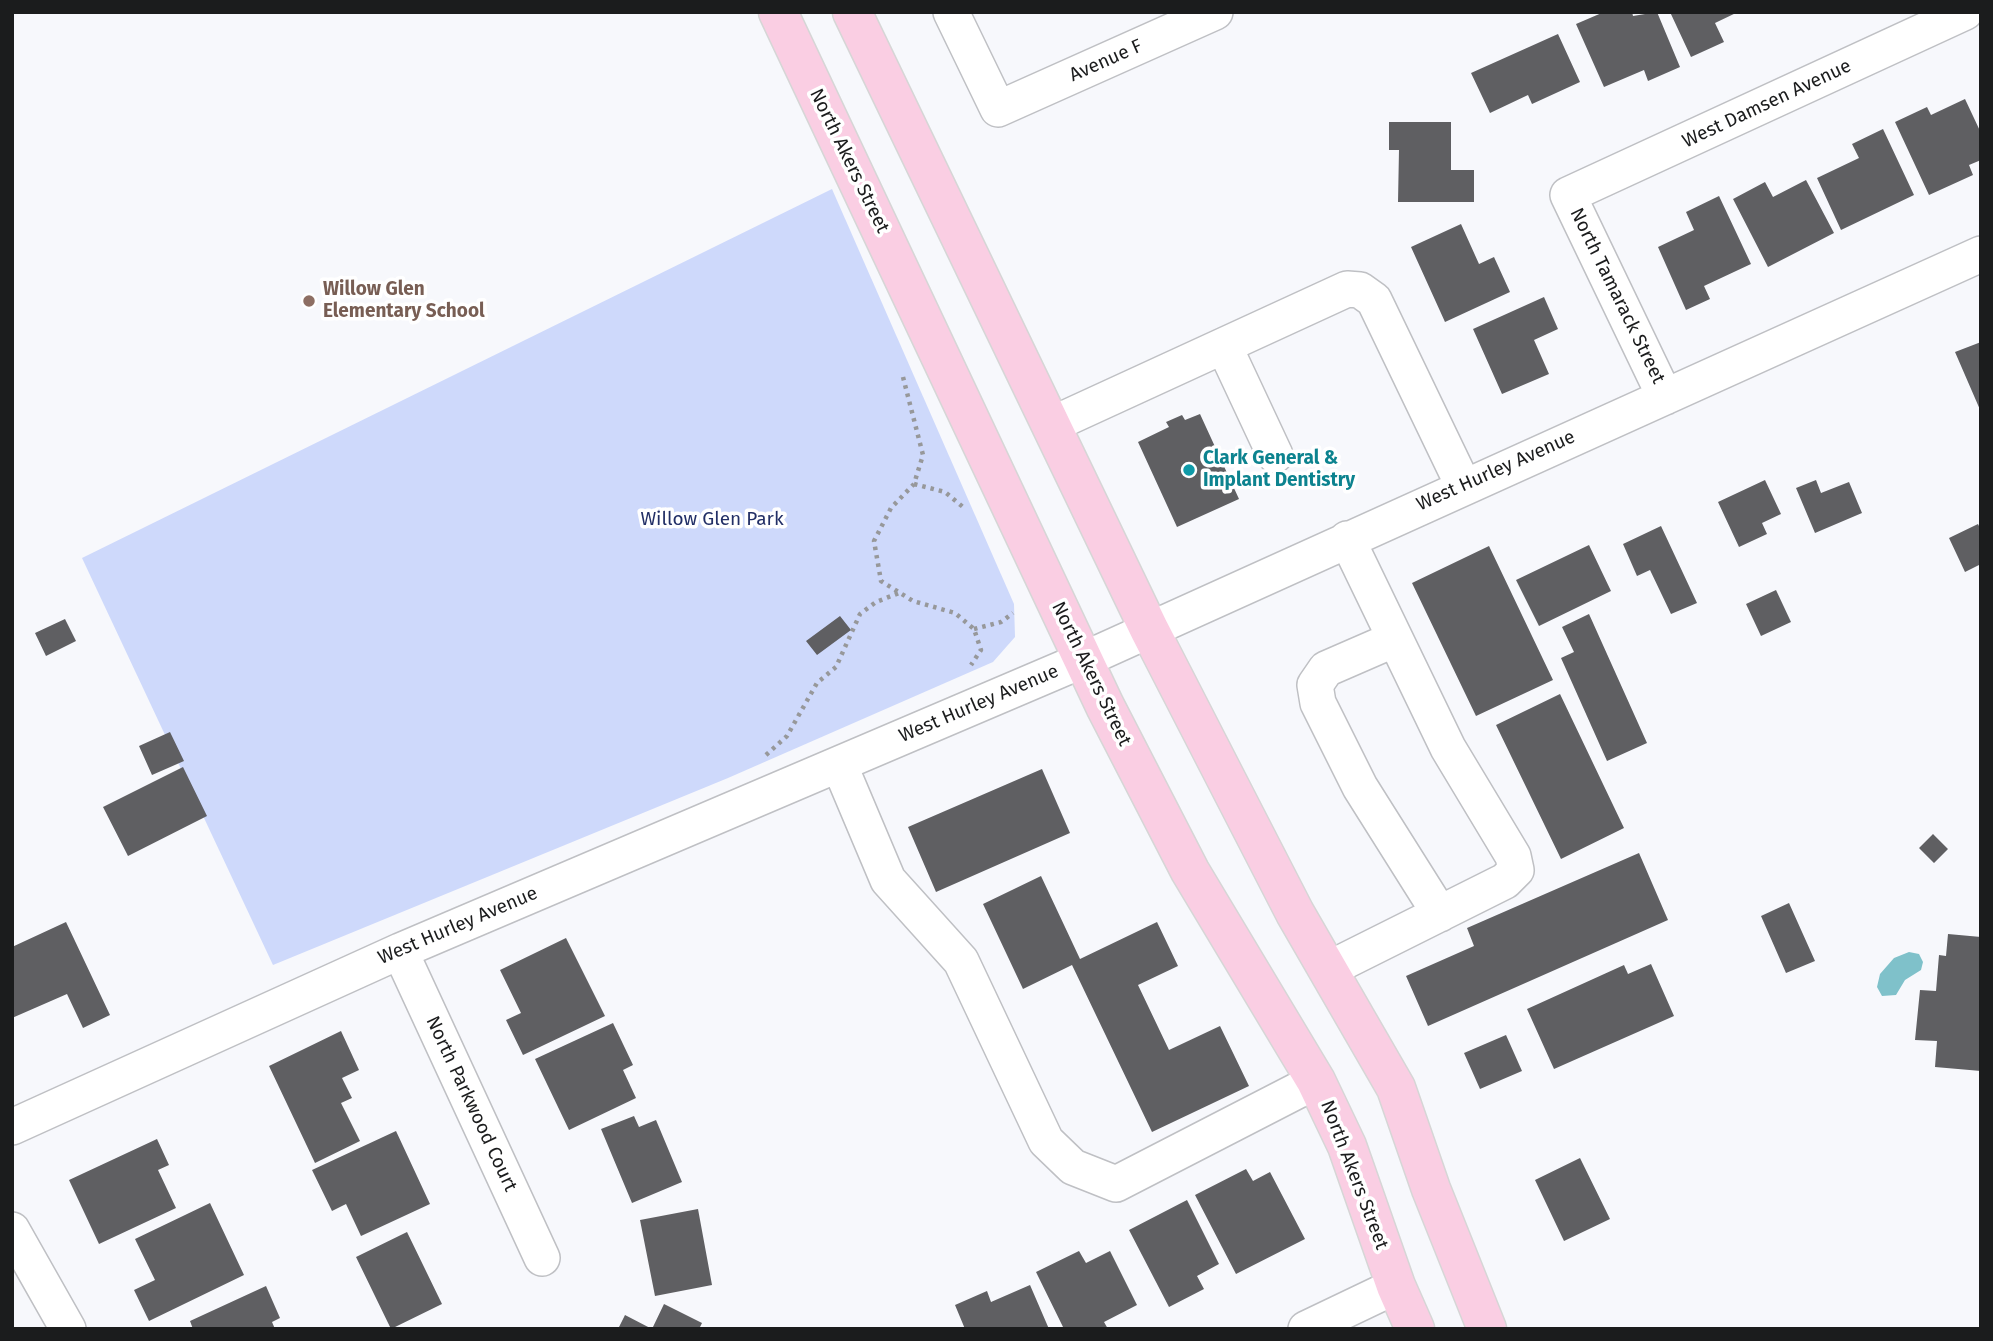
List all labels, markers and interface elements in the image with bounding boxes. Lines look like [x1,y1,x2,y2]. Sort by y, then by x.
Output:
street label: Avenue F [1066,35,1146,87]
street label: West Damsen Avenue [1679,55,1855,153]
street label: North Akers Street [804,85,894,237]
street label: North Tamarack Street [1565,204,1669,388]
place label: Willow Glen Elementary School [323,279,485,323]
marker: Willow Glen Elementary School [301,293,317,309]
street label: West Hurley Avenue [1413,426,1579,516]
place label: Clark General & Implant Dentistry [1203,448,1355,492]
marker: Clark General & Implant Dentistry [1181,462,1197,478]
park label: Willow Glen Park [640,509,784,531]
street label: North Akers Street [1046,598,1136,750]
street label: West Hurley Avenue [896,660,1062,748]
street label: West Hurley Avenue [375,882,541,970]
street label: North Parkwood Court [420,1013,522,1195]
street label: North Akers Street [1315,1097,1393,1253]

